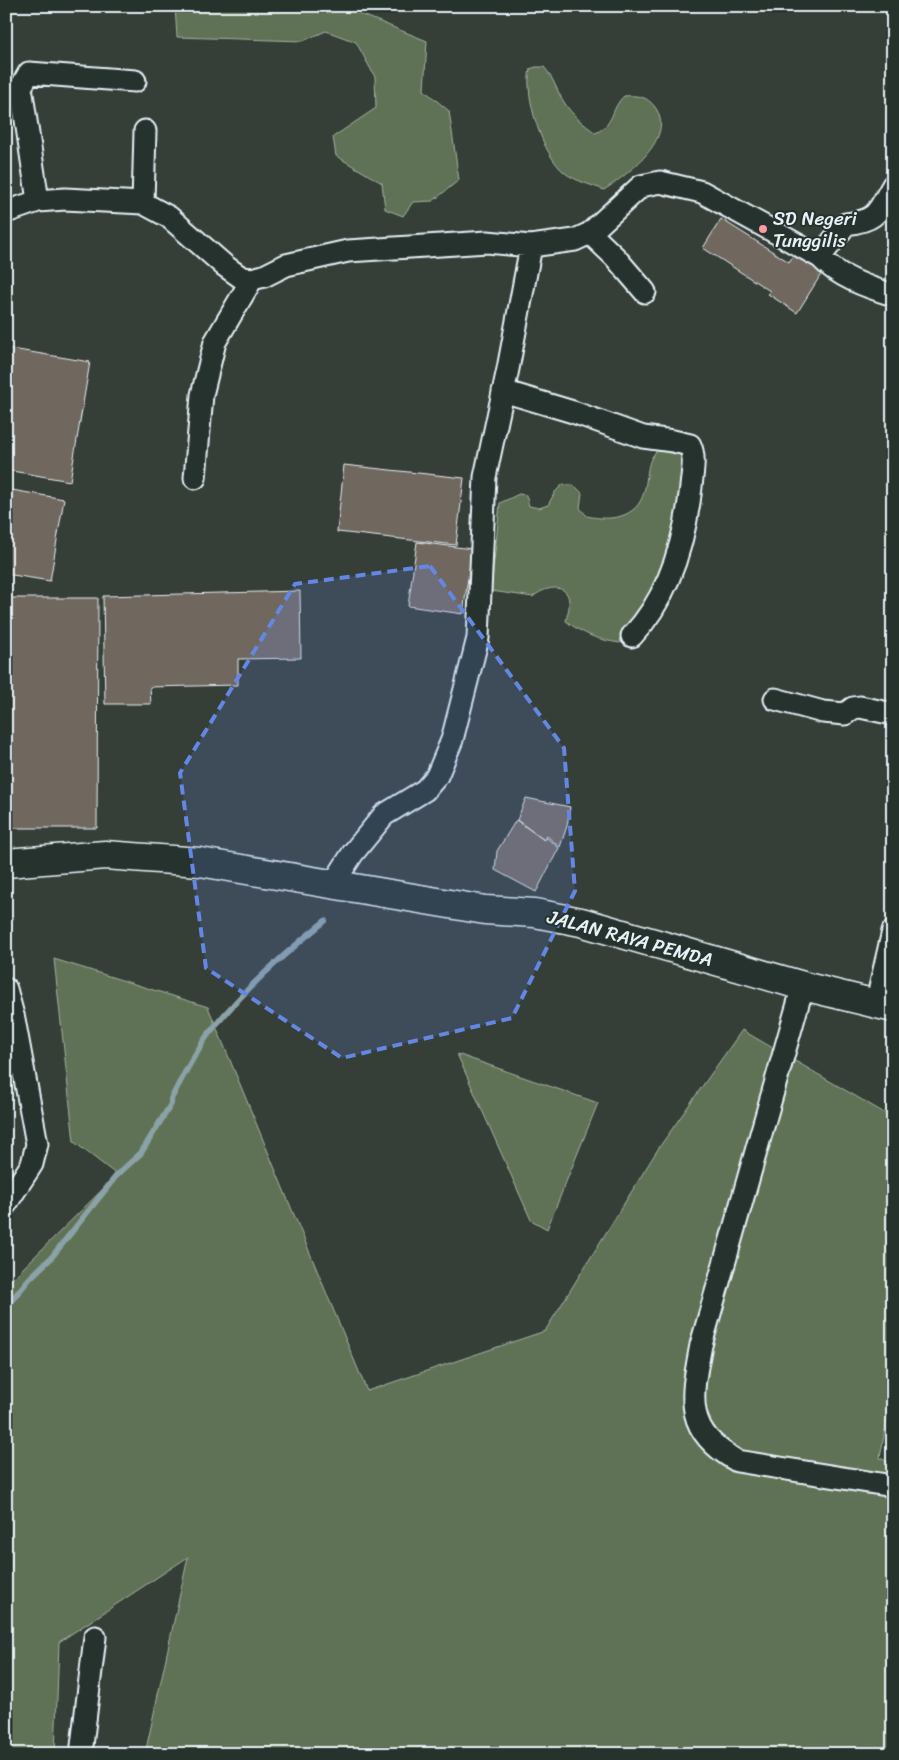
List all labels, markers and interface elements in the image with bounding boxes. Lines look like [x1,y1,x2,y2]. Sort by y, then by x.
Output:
place label: SD Negeri Tunggilis [773,202,858,257]
marker: SD Negeri Tunggilis [757,223,769,235]
street label: JALAN RAYA PEMDA [543,900,716,976]

